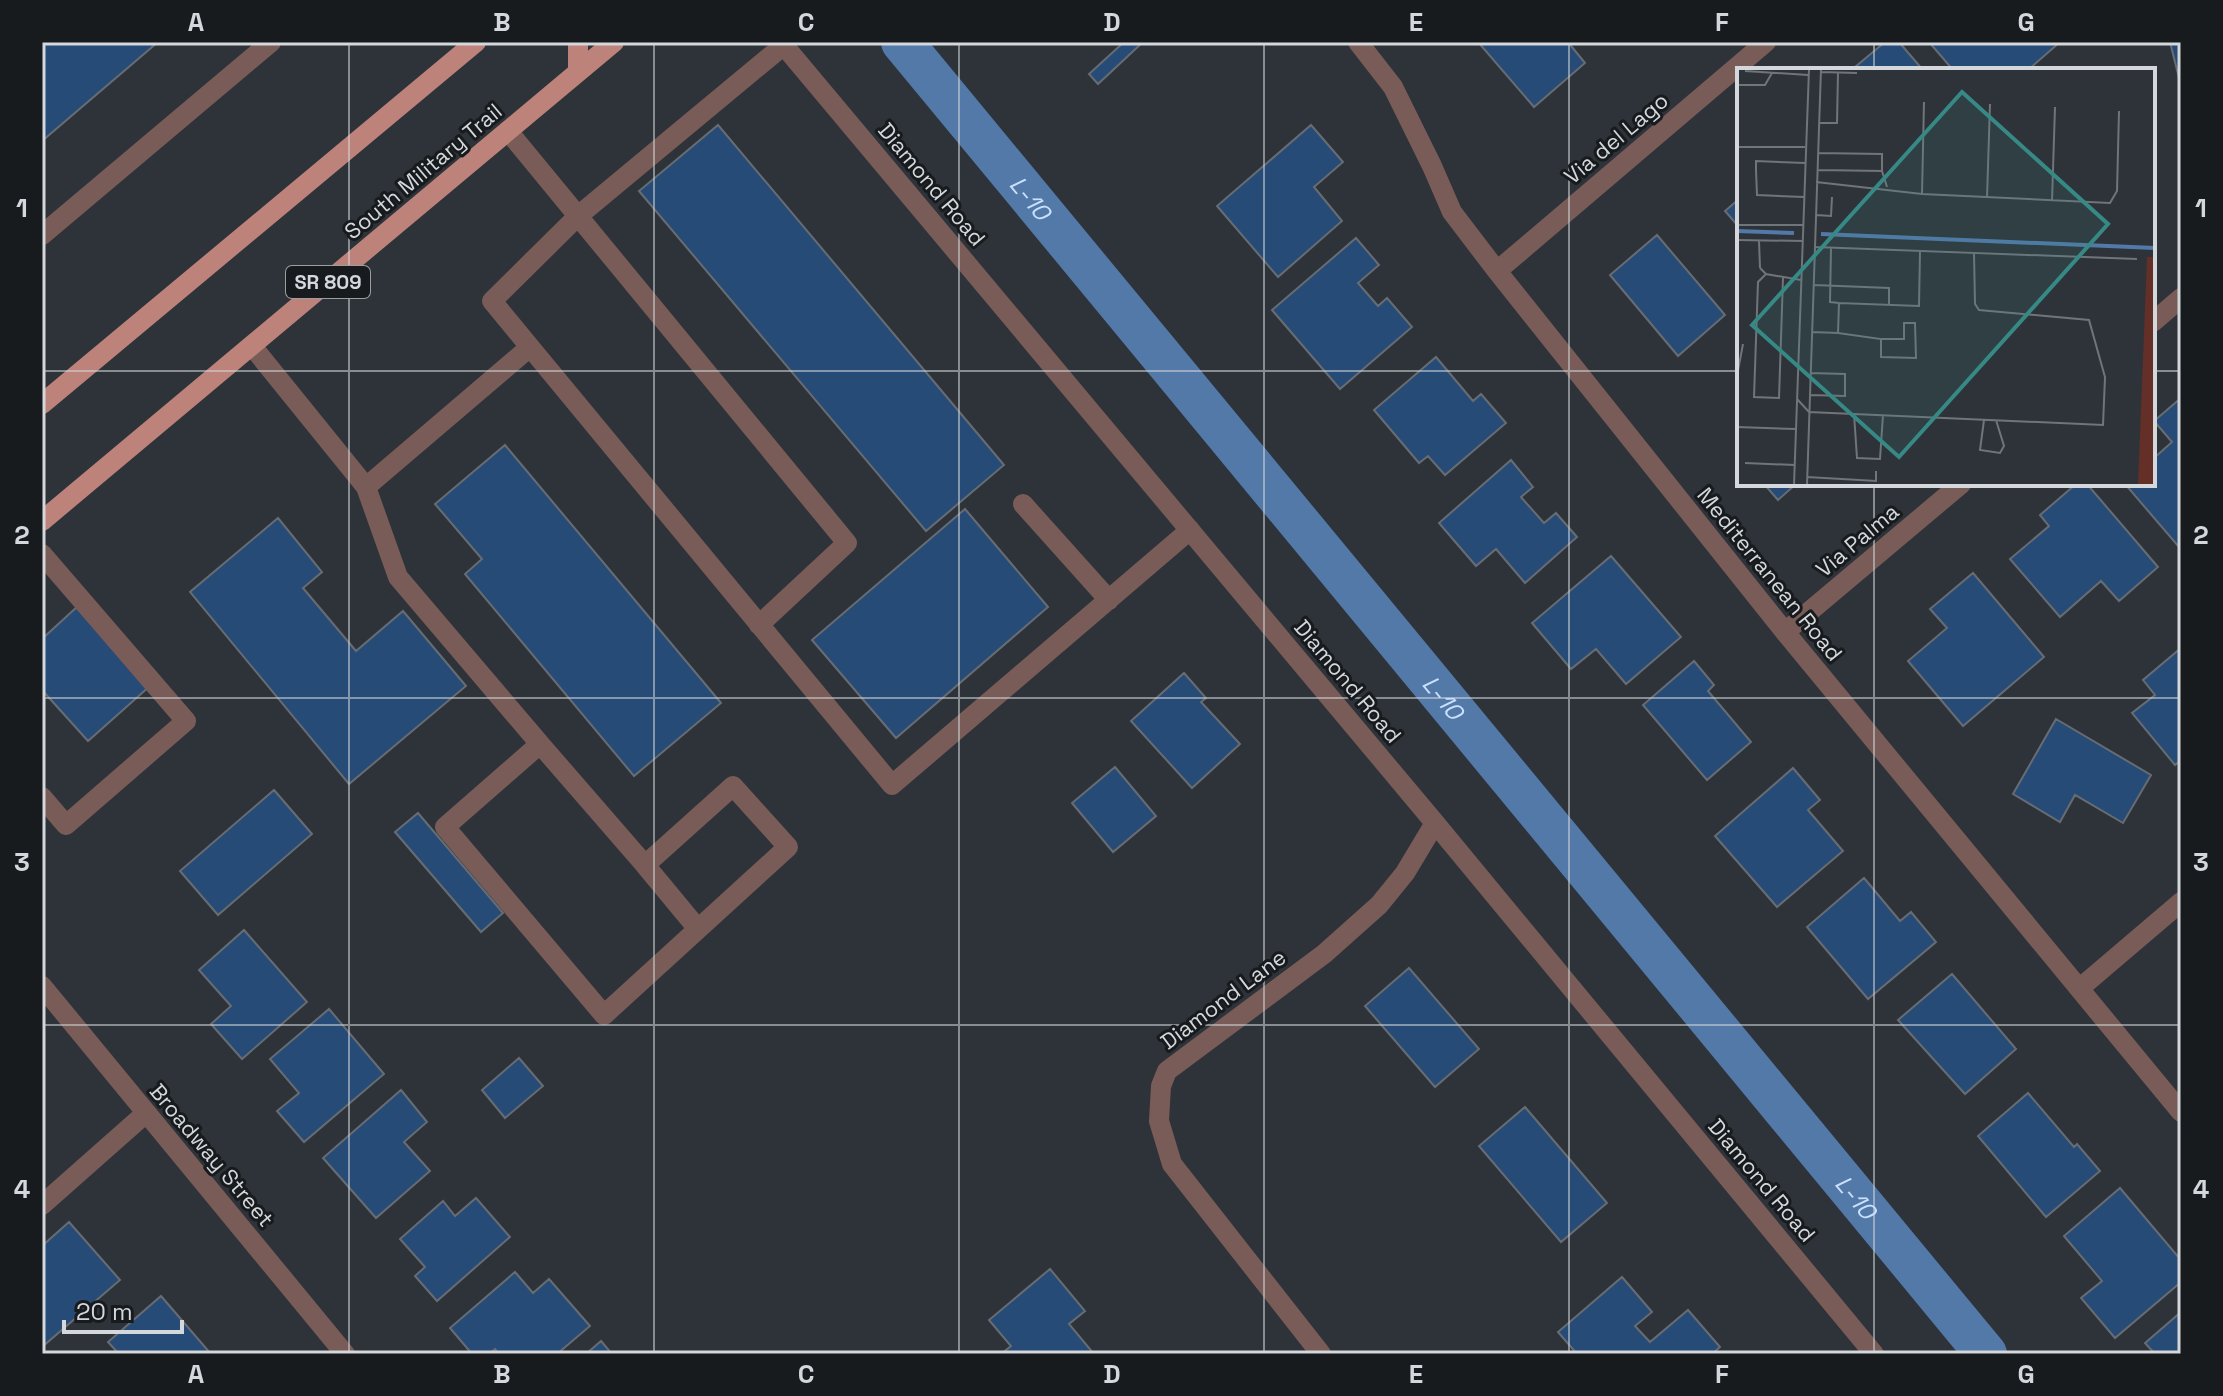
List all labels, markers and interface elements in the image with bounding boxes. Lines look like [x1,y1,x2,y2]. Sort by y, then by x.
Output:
text: A [188,5,205,39]
text: B [493,5,511,39]
text: C [798,5,814,39]
text: D [1103,5,1121,39]
text: E [1409,5,1423,39]
text: F [1715,5,1729,39]
text: G [2017,5,2035,39]
inset map [1737,68,2155,486]
street label: Via del Lago [1558,86,1674,190]
street label: South Military Trail [338,97,508,245]
street label: Diamond Road [872,117,992,251]
water label: L-10 [1003,169,1060,228]
text: 1 [16,191,28,225]
text: 1 [2195,191,2207,225]
road number: SR 809 [286,266,370,298]
street label: Mediterranean Road [1691,481,1849,667]
street label: Via Palma [1810,497,1905,583]
text: 2 [14,518,30,552]
text: 2 [2193,518,2209,552]
street label: Diamond Road [1288,614,1408,748]
water label: L-10 [1416,669,1472,728]
text: 3 [14,845,30,879]
text: 3 [2193,845,2209,879]
street label: Diamond Lane [1155,943,1291,1055]
street label: Broadway Street [144,1078,280,1232]
street label: Diamond Road [1702,1113,1822,1247]
water label: L-10 [1829,1168,1885,1227]
text: 4 [14,1172,30,1206]
text: 4 [2193,1172,2209,1206]
scale bar [64,1284,182,1334]
text: 20 m [76,1296,133,1327]
text: A [188,1357,205,1391]
text: B [493,1357,511,1391]
text: C [798,1357,814,1391]
text: D [1103,1357,1121,1391]
text: E [1409,1357,1423,1391]
text: F [1715,1357,1729,1391]
text: G [2017,1357,2035,1391]

